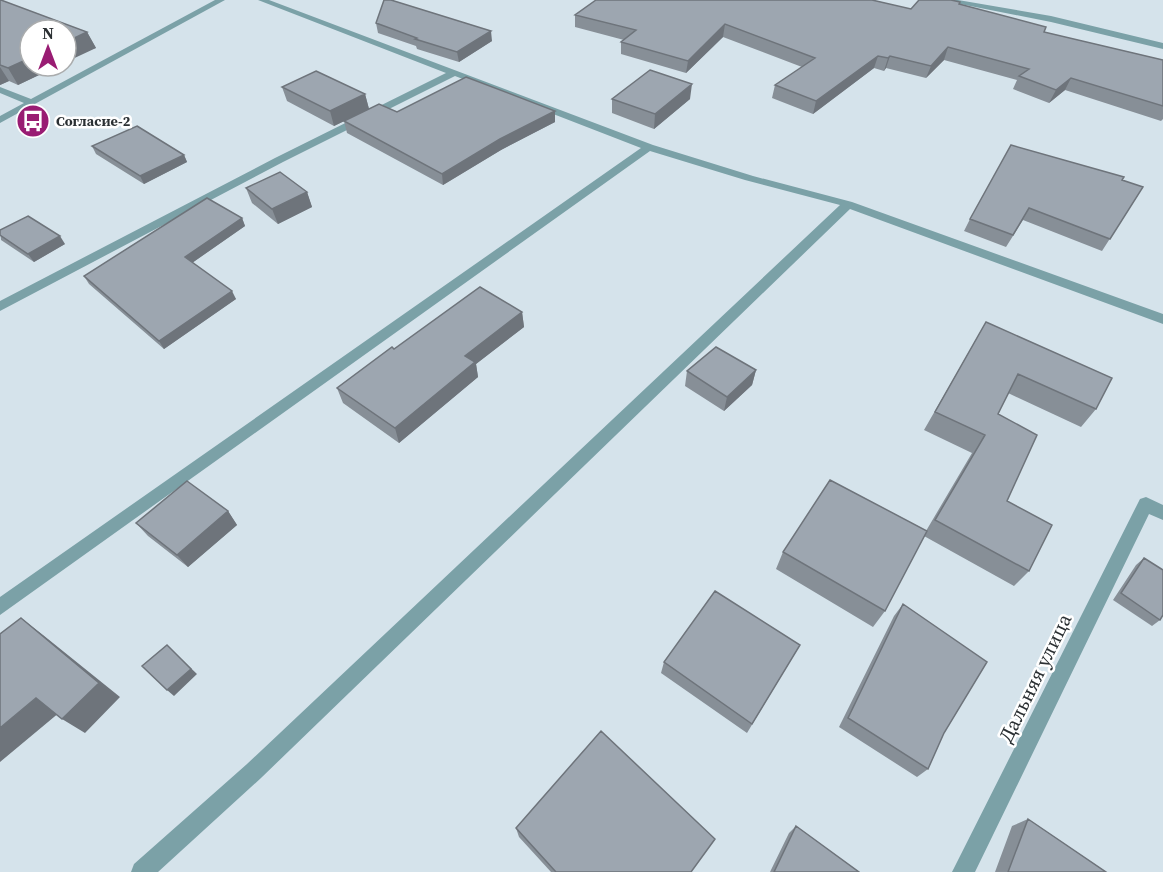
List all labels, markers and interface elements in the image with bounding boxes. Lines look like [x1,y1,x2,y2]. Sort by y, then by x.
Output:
north arrow [18,18,78,78]
text: N [42,22,54,44]
bus stop icon: Согласие-2 [15,103,51,139]
place label: Согласие-2 [56,111,131,131]
street label: Дальняя улица [992,608,1079,747]

